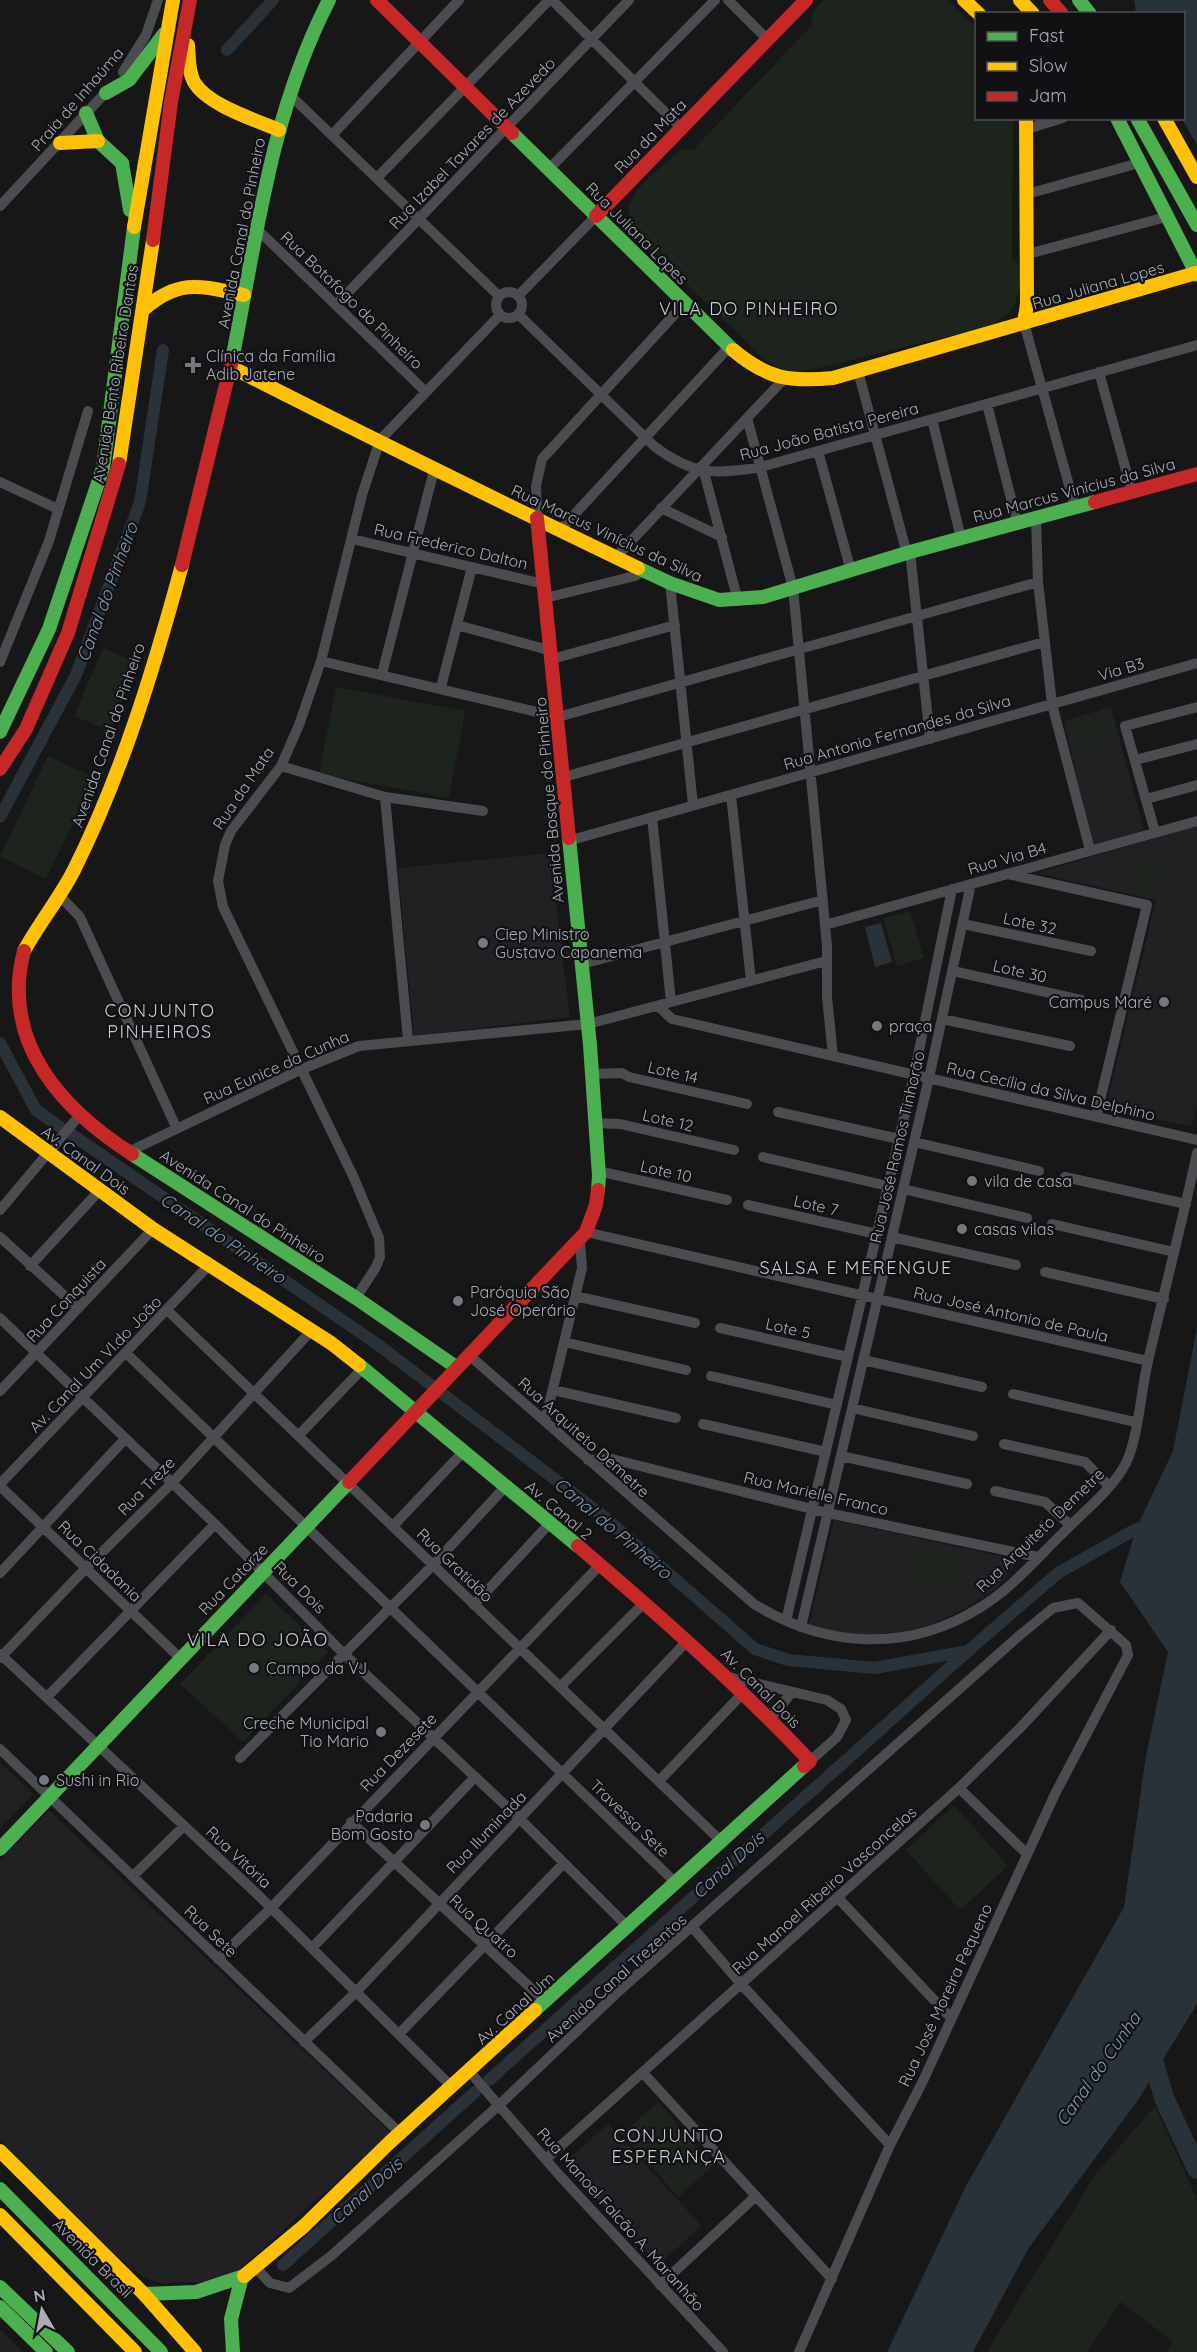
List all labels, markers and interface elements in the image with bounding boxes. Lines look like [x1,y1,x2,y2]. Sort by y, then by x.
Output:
legend [975,12,1185,120]
text: Fast [1029,24,1064,47]
street label: Praia de Inhaúma [26,43,128,155]
street label: Rua Izabel Tavares de Azevedo [385,53,559,233]
text: Slow [1029,54,1067,77]
text: Jam [1029,84,1067,107]
street label: Rua da Mata [610,95,690,177]
street label: Avenida Canal do Pinheiro [213,136,269,330]
street label: Rua Juliana Lopes [582,178,692,288]
street label: Rua Botafogo do Pinheiro [277,227,427,373]
street label: Rua Juliana Lopes [1030,257,1166,313]
street label: Avenida Bento Ribeiro Dantas [88,263,142,485]
district label: VILA DO PINHEIRO [659,297,839,320]
place label: Clínica da Família Adib Jatene [206,346,336,384]
marker: Clínica da Família Adib Jatene [184,356,202,374]
street label: Rua João Batista Pereira [737,397,921,465]
street label: Rua Marcus Vinícius da Silva [971,453,1177,527]
street label: Rua Marcus Vinícius da Silva [508,480,706,586]
water label: Canal do Pinheiro [71,518,143,665]
street label: Rua Frederico Dalton [372,519,530,573]
street label: Avenida Canal do Pinheiro [67,640,149,830]
street label: Via B3 [1096,653,1146,685]
street label: Rua Antonio Fernandes da Silva [781,690,1013,774]
street label: Avenida Bosque do Pinheiro [530,696,568,904]
street label: Rua da Mata [208,743,278,833]
street label: Rua Via B4 [965,837,1049,879]
street label: Lote 32 [1001,908,1059,938]
place label: Ciep Ministro Gustavo Capanema [495,924,642,962]
marker: Ciep Ministro Gustavo Capanema [476,936,490,950]
street label: Lote 30 [991,955,1049,987]
place label: Campus Maré [1049,992,1152,1012]
marker: Campus Maré [1157,995,1171,1009]
district label: CONJUNTO PINHEIROS [104,999,216,1043]
place label: praça [889,1016,932,1036]
marker: praça [870,1019,884,1033]
street label: Rua Eunice da Cunha [200,1026,352,1108]
street label: Rua José Ramos Tinhorão [865,1049,929,1245]
street label: Lote 14 [646,1057,700,1087]
street label: Rua Cecília da Silva Delphino [945,1057,1157,1125]
street label: Lote 12 [641,1104,696,1136]
street label: Av. Canal Dois [38,1121,134,1199]
street label: Avenida Canal do Pinheiro [156,1145,330,1267]
street label: Lote 10 [638,1155,694,1187]
place label: vila de casa [984,1171,1072,1191]
marker: vila de casa [965,1174,979,1188]
water label: Canal do Pinheiro [156,1188,290,1288]
street label: Lote 7 [792,1190,840,1220]
place label: casas vilas [974,1219,1054,1239]
marker: casas vilas [955,1222,969,1236]
street label: Rua Conquista [22,1254,110,1346]
district label: SALSA E MERENGUE [759,1256,953,1279]
place label: Paróquia São José Operário [470,1282,576,1320]
street label: Rua José Antonio de Paula [912,1282,1110,1346]
street label: Av. Canal Um Vl.do João [25,1291,165,1437]
marker: Paróquia São José Operário [451,1294,465,1308]
street label: Lote 5 [764,1313,812,1343]
street label: Rua Arquiteto Demetre [514,1373,654,1501]
street label: Rua Treze [113,1452,179,1520]
street label: Rua Arquiteto Demetre [972,1464,1108,1596]
street label: Rua Marielle Franco [742,1467,890,1519]
water label: Canal do Pinheiro [550,1472,677,1585]
street label: Av. Canal 2 [521,1476,597,1544]
street label: Rua Cidadania [54,1516,146,1606]
street label: Rua Gratidão [413,1524,497,1606]
street label: Rua Catorze [194,1539,272,1619]
street label: Rua Dois [270,1557,330,1617]
district label: VILA DO JOÃO [187,1628,329,1651]
street label: Av. Canal Dois [717,1644,805,1732]
place label: Campo da VJ [266,1658,367,1678]
marker: Campo da VJ [247,1661,261,1675]
street label: Rua Dezesete [355,1708,441,1796]
place label: Creche Municipal Tio Mario [243,1713,369,1751]
marker: Creche Municipal Tio Mario [374,1725,388,1739]
place label: Sushi in Rio [56,1770,139,1790]
marker: Sushi in Rio [37,1773,51,1787]
street label: Travessa Sete [586,1775,674,1861]
street label: Rua Iluminada [442,1787,530,1877]
street label: Rua Manoel Ribeiro Vasconcelos [728,1802,920,1978]
place label: Padaria Bom Gosto [331,1806,413,1844]
marker: Padaria Bom Gosto [418,1818,432,1832]
street label: Rua Vitória [202,1822,276,1892]
water label: Canal Dois [687,1826,770,1903]
street label: Rua Quatro [445,1890,523,1962]
street label: Rua José Moreira Pequeno [894,1900,996,2090]
street label: Rua Sete [180,1901,242,1961]
street label: Avenida Canal Trezentos [541,1909,691,2047]
street label: Av. Canal Um [472,1968,558,2048]
water label: Canal do Cunha [1050,2007,1146,2130]
street label: Rua Manoel Falcão A. Maranhão [533,2123,709,2315]
district label: CONJUNTO ESPERANÇA [611,2124,727,2168]
water label: Canal Dois [325,2152,408,2229]
street label: Avenida Brasil [49,2214,137,2302]
north arrow [12,2280,72,2340]
text: N [32,2284,47,2306]

